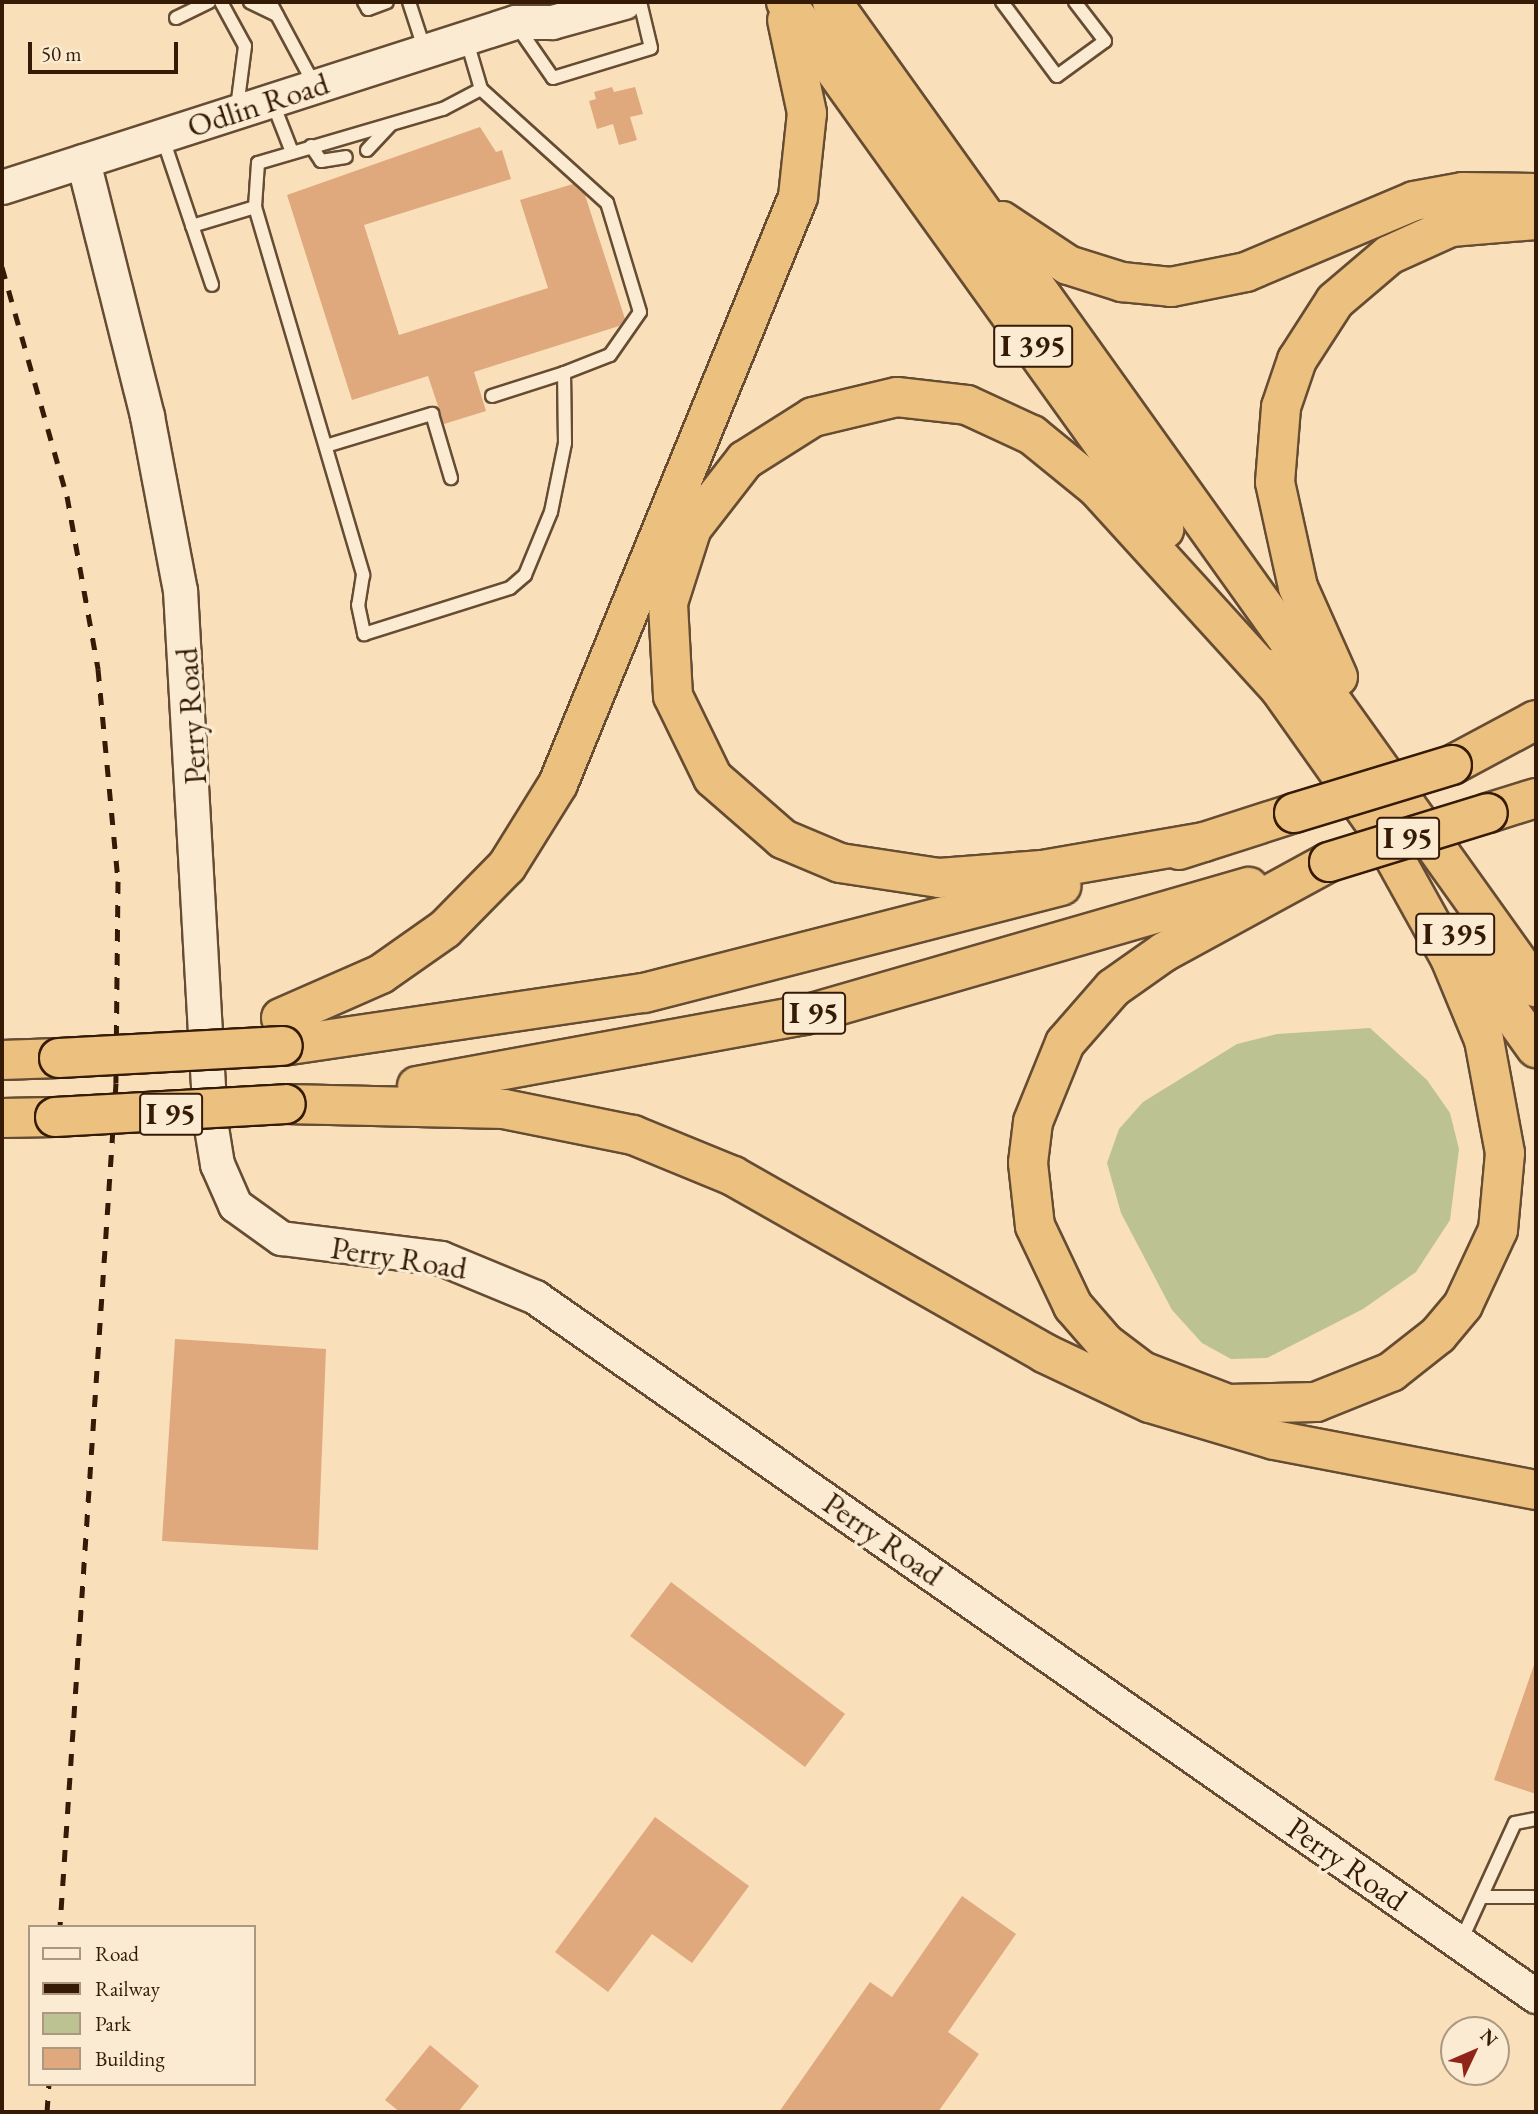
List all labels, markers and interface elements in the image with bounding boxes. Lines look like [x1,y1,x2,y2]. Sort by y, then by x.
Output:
scale bar [32,28,182,72]
text: 50 m [41,40,82,67]
street label: Odlin Road [182,64,334,146]
road number: I 395 [993,320,1073,372]
street label: Perry Road [167,646,215,786]
road number: I 95 [1375,811,1441,864]
road number: I 395 [1415,908,1495,960]
road number: I 95 [781,987,847,1040]
road number: I 95 [138,1088,204,1140]
street label: Perry Road [328,1228,470,1288]
street label: Perry Road [816,1484,950,1594]
street label: Perry Road [1280,1809,1414,1919]
legend [28,1925,256,2086]
text: Road [95,1940,139,1967]
text: Railway [95,1975,160,2002]
text: Park [95,2010,131,2037]
north arrow [1440,2016,1510,2086]
text: N [1475,2023,1503,2052]
text: Building [95,2045,165,2072]

